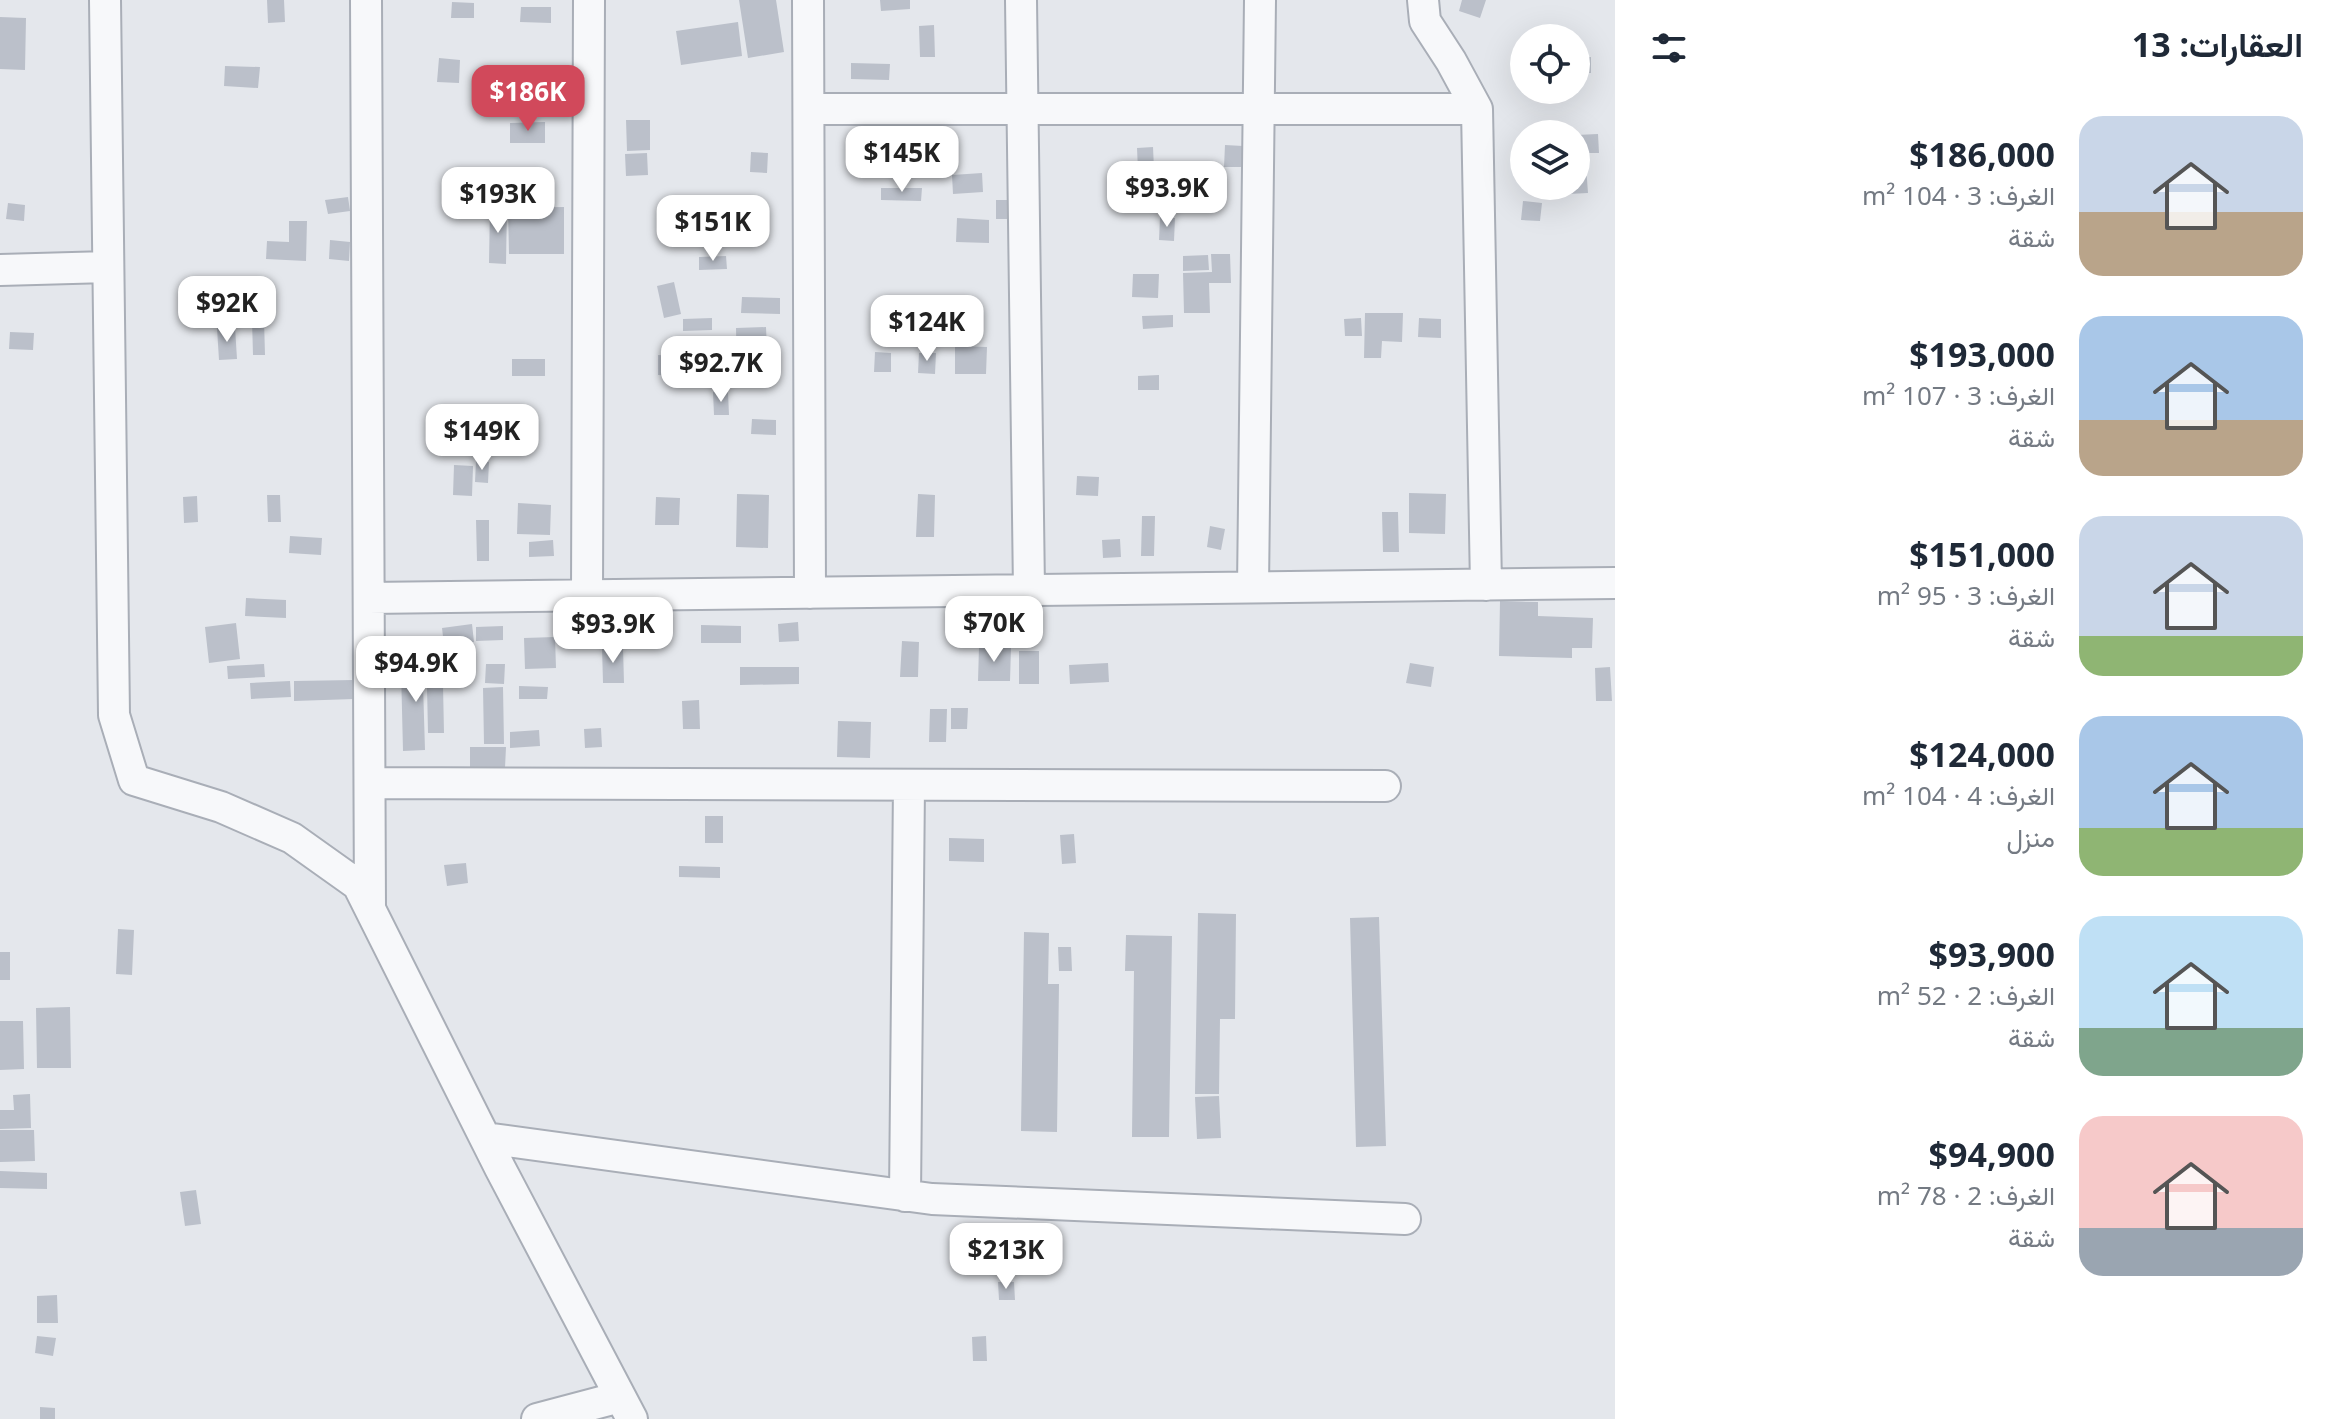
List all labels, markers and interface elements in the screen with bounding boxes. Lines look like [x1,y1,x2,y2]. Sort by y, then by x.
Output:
text: العقارات: 13 [2132,21,2303,67]
map controls [1510,24,1590,200]
button: locate [1510,24,1590,104]
icon: filters [1647,26,1691,70]
pin: $186K [472,65,584,133]
text: $186K [490,73,566,109]
button: layers [1510,120,1590,200]
pin: $145K [846,126,958,194]
text: $186,000 [1909,131,2055,177]
text: $145K [864,134,940,170]
icon: home [2143,148,2239,244]
pin: $93.9K [1102,161,1232,229]
pin: $193K [442,167,554,235]
text: $93.9K [1125,169,1209,205]
text: $193K [460,175,536,211]
text: الغرف: 3 · 104 m² [1862,177,2055,213]
pin: $151K [657,195,769,263]
text: $151K [675,203,751,239]
text: شقة [2008,219,2055,255]
pin: $92K [180,276,274,344]
text: $92K [196,284,258,320]
pin: $124K [871,295,983,363]
text: $124K [889,303,965,339]
text: $193,000 [1909,331,2055,377]
pin: $92.7K [656,336,786,404]
text: $92.7K [679,344,763,380]
icon: home [2143,348,2239,444]
text: الغرف: 3 · 107 m² [1862,377,2055,413]
pin: $149K [426,404,538,472]
text: $149K [444,412,520,448]
text: شقة [2008,419,2055,455]
text: $151,000 [1909,531,2055,577]
icon: home [2143,548,2239,644]
text: الغرف: 3 · 95 m² [1877,577,2055,613]
pin: $70K [947,596,1041,664]
pin: $93.9K [548,597,678,665]
text: $70K [963,604,1025,640]
text: $93.9K [571,605,655,641]
text: شقة [2008,619,2055,655]
pin: $94.9K [351,636,481,704]
text: $94.9K [374,644,458,680]
text: $124,000 [1909,731,2055,777]
icon: home [2143,748,2239,844]
text: الغرف: 4 · 104 m² [1862,777,2055,813]
text: منزل [2006,819,2055,855]
text: $93,900 [1929,931,2055,977]
icon: home [2143,948,2239,1044]
text: الغرف: 2 · 52 m² [1877,977,2055,1013]
text: شقة [2008,1019,2055,1055]
text: $94,900 [1929,1131,2055,1177]
icon: home [2143,1148,2239,1244]
text: الغرف: 2 · 78 m² [1877,1177,2055,1213]
text: شقة [2008,1219,2055,1255]
pin: $213K [950,1223,1062,1291]
text: $213K [968,1231,1044,1267]

